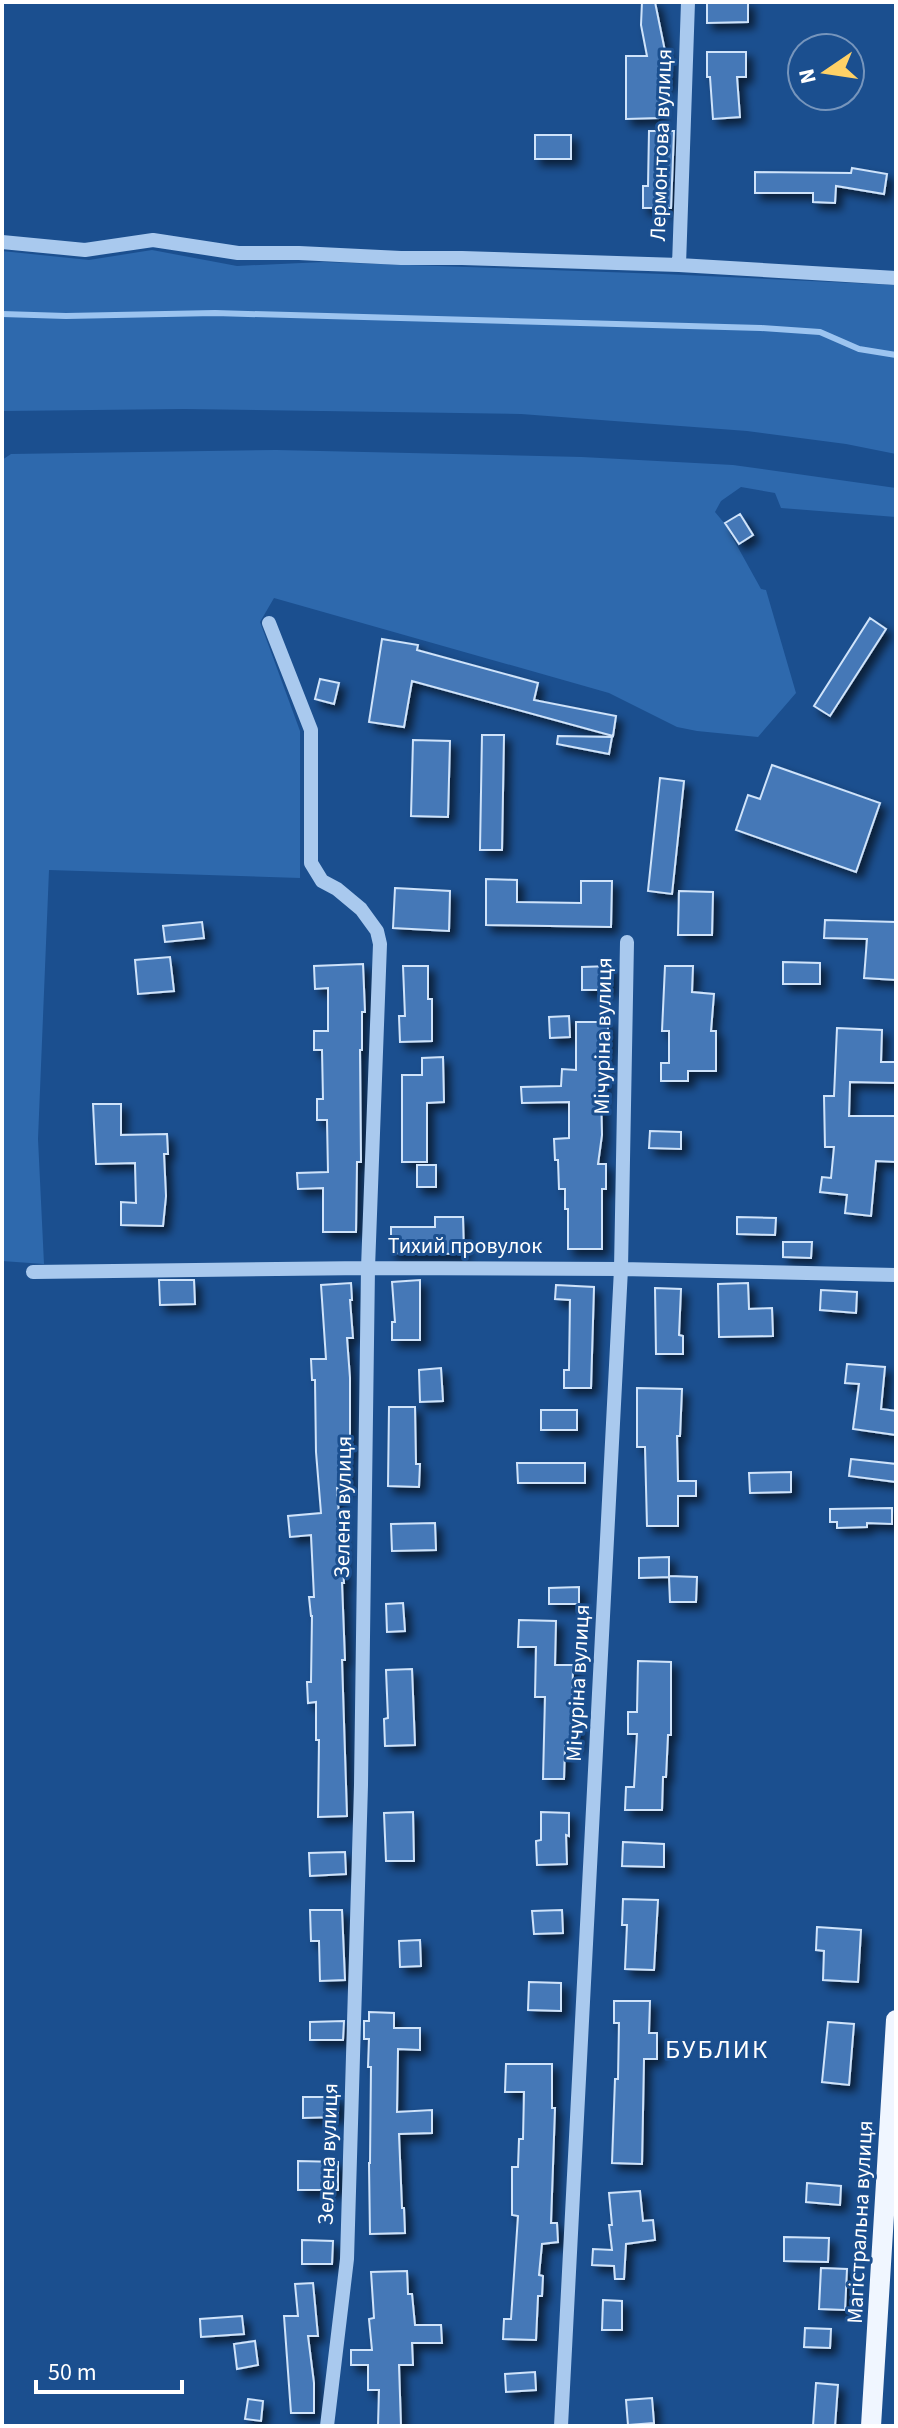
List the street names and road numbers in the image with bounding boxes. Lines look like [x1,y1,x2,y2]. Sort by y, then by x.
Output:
street label: Лермонтова вулиця [642,48,680,242]
street label: Мічуріна вулиця [586,957,620,1115]
street label: Тихий провулок [388,1230,542,1262]
street label: Зелена вулиця [326,1436,360,1578]
street label: Мічуріна вулиця [558,1604,598,1762]
street label: Зелена вулиця [310,2082,346,2226]
street label: Магістральна вулиця [839,2119,881,2325]

